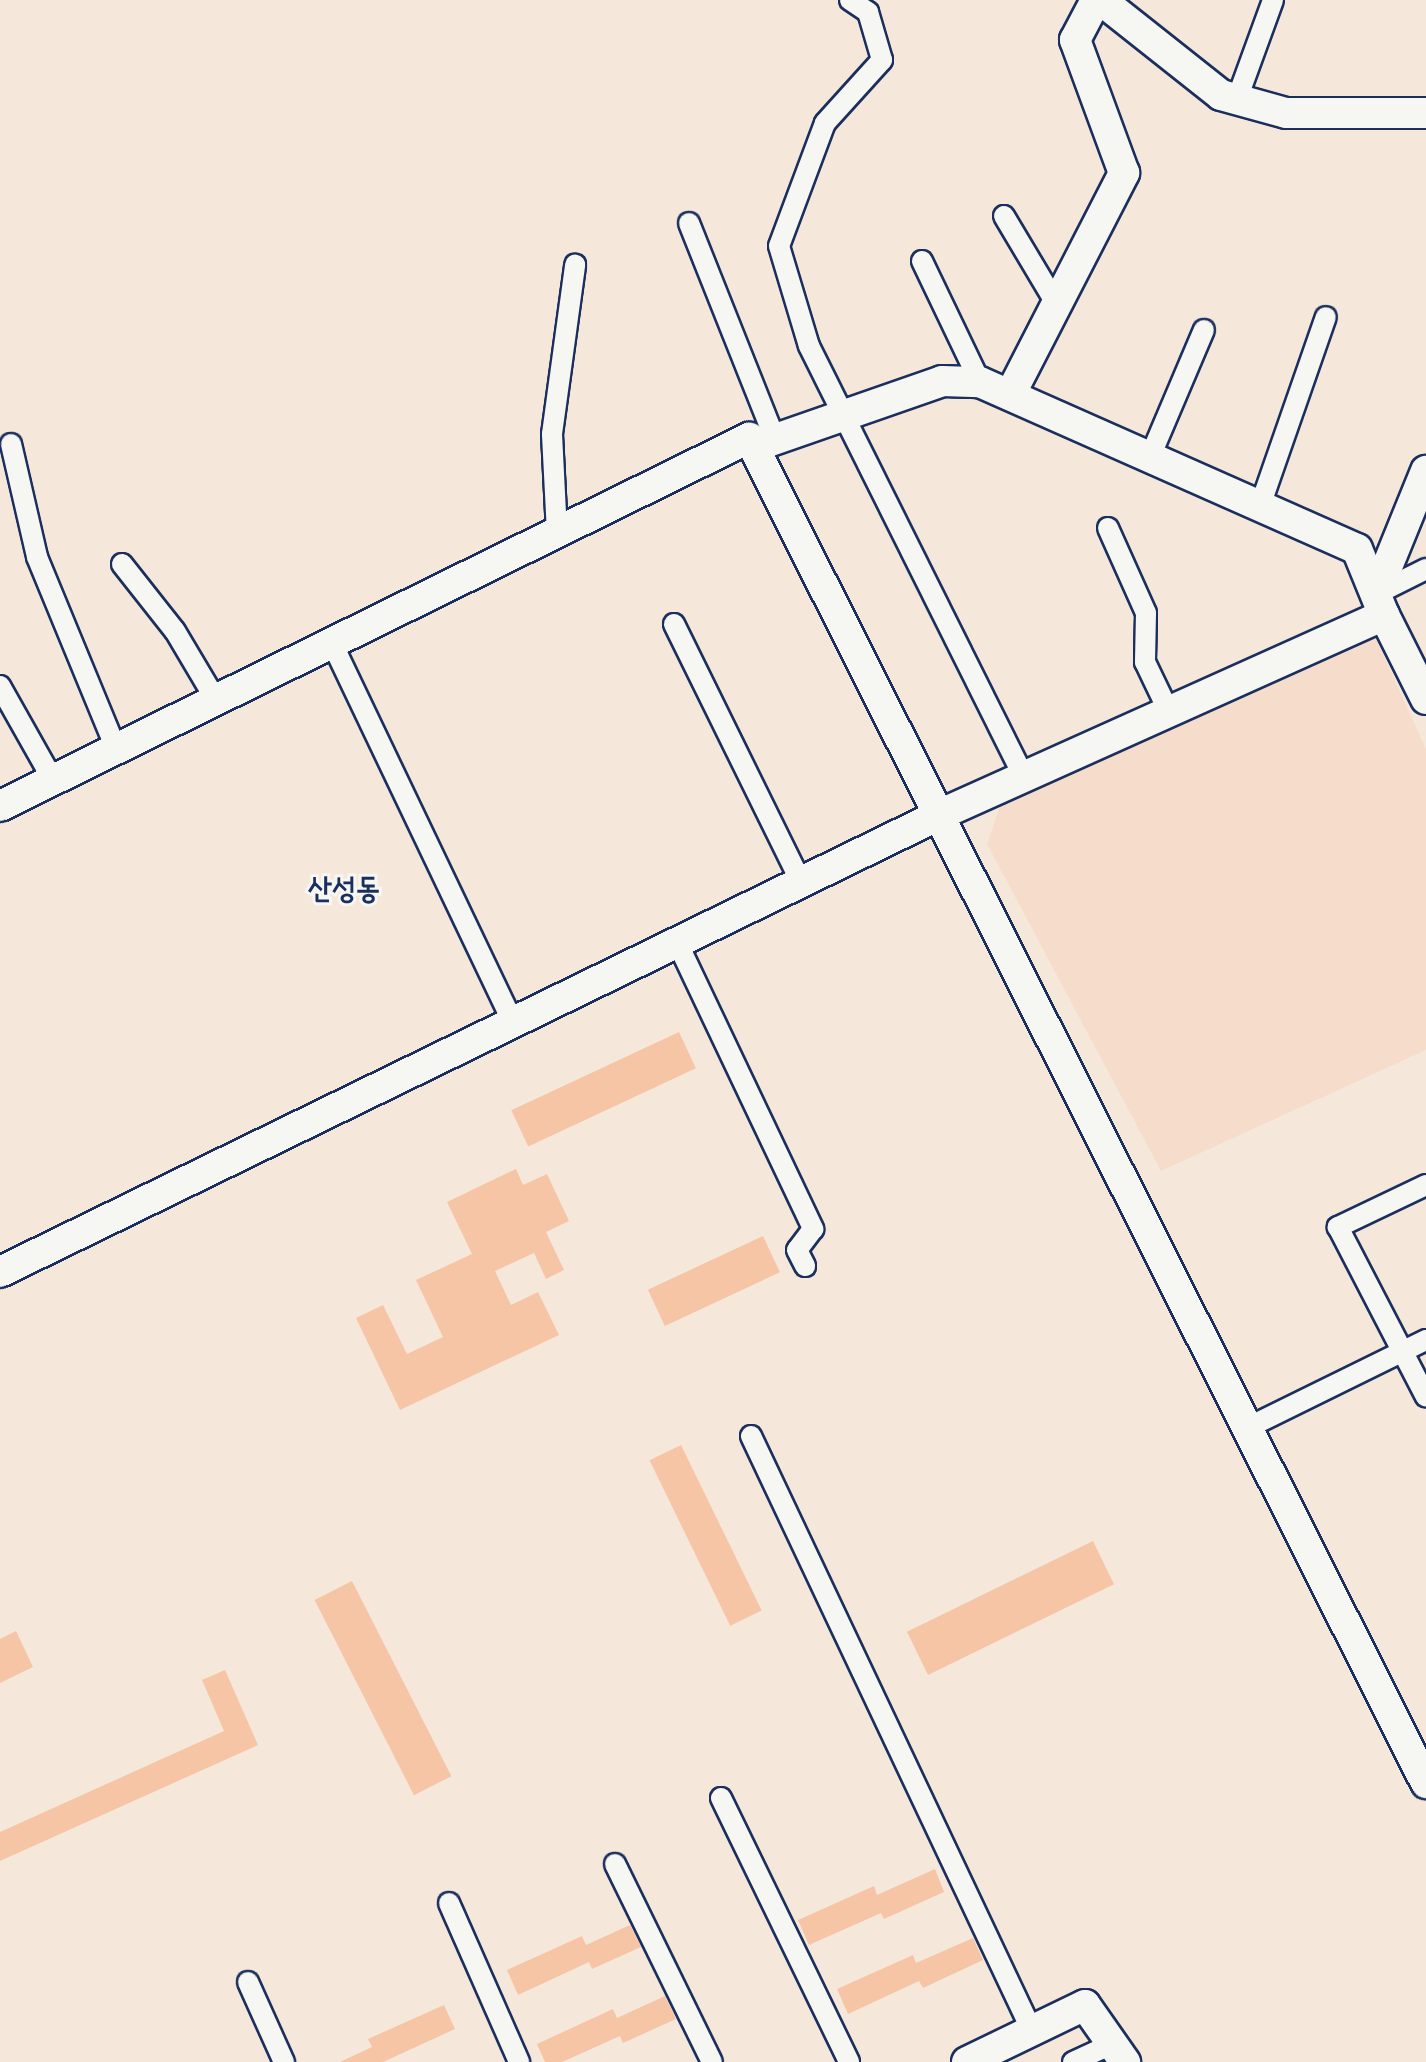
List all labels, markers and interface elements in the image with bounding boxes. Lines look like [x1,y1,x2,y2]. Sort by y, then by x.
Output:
district label: 산성동 [308,875,380,911]

